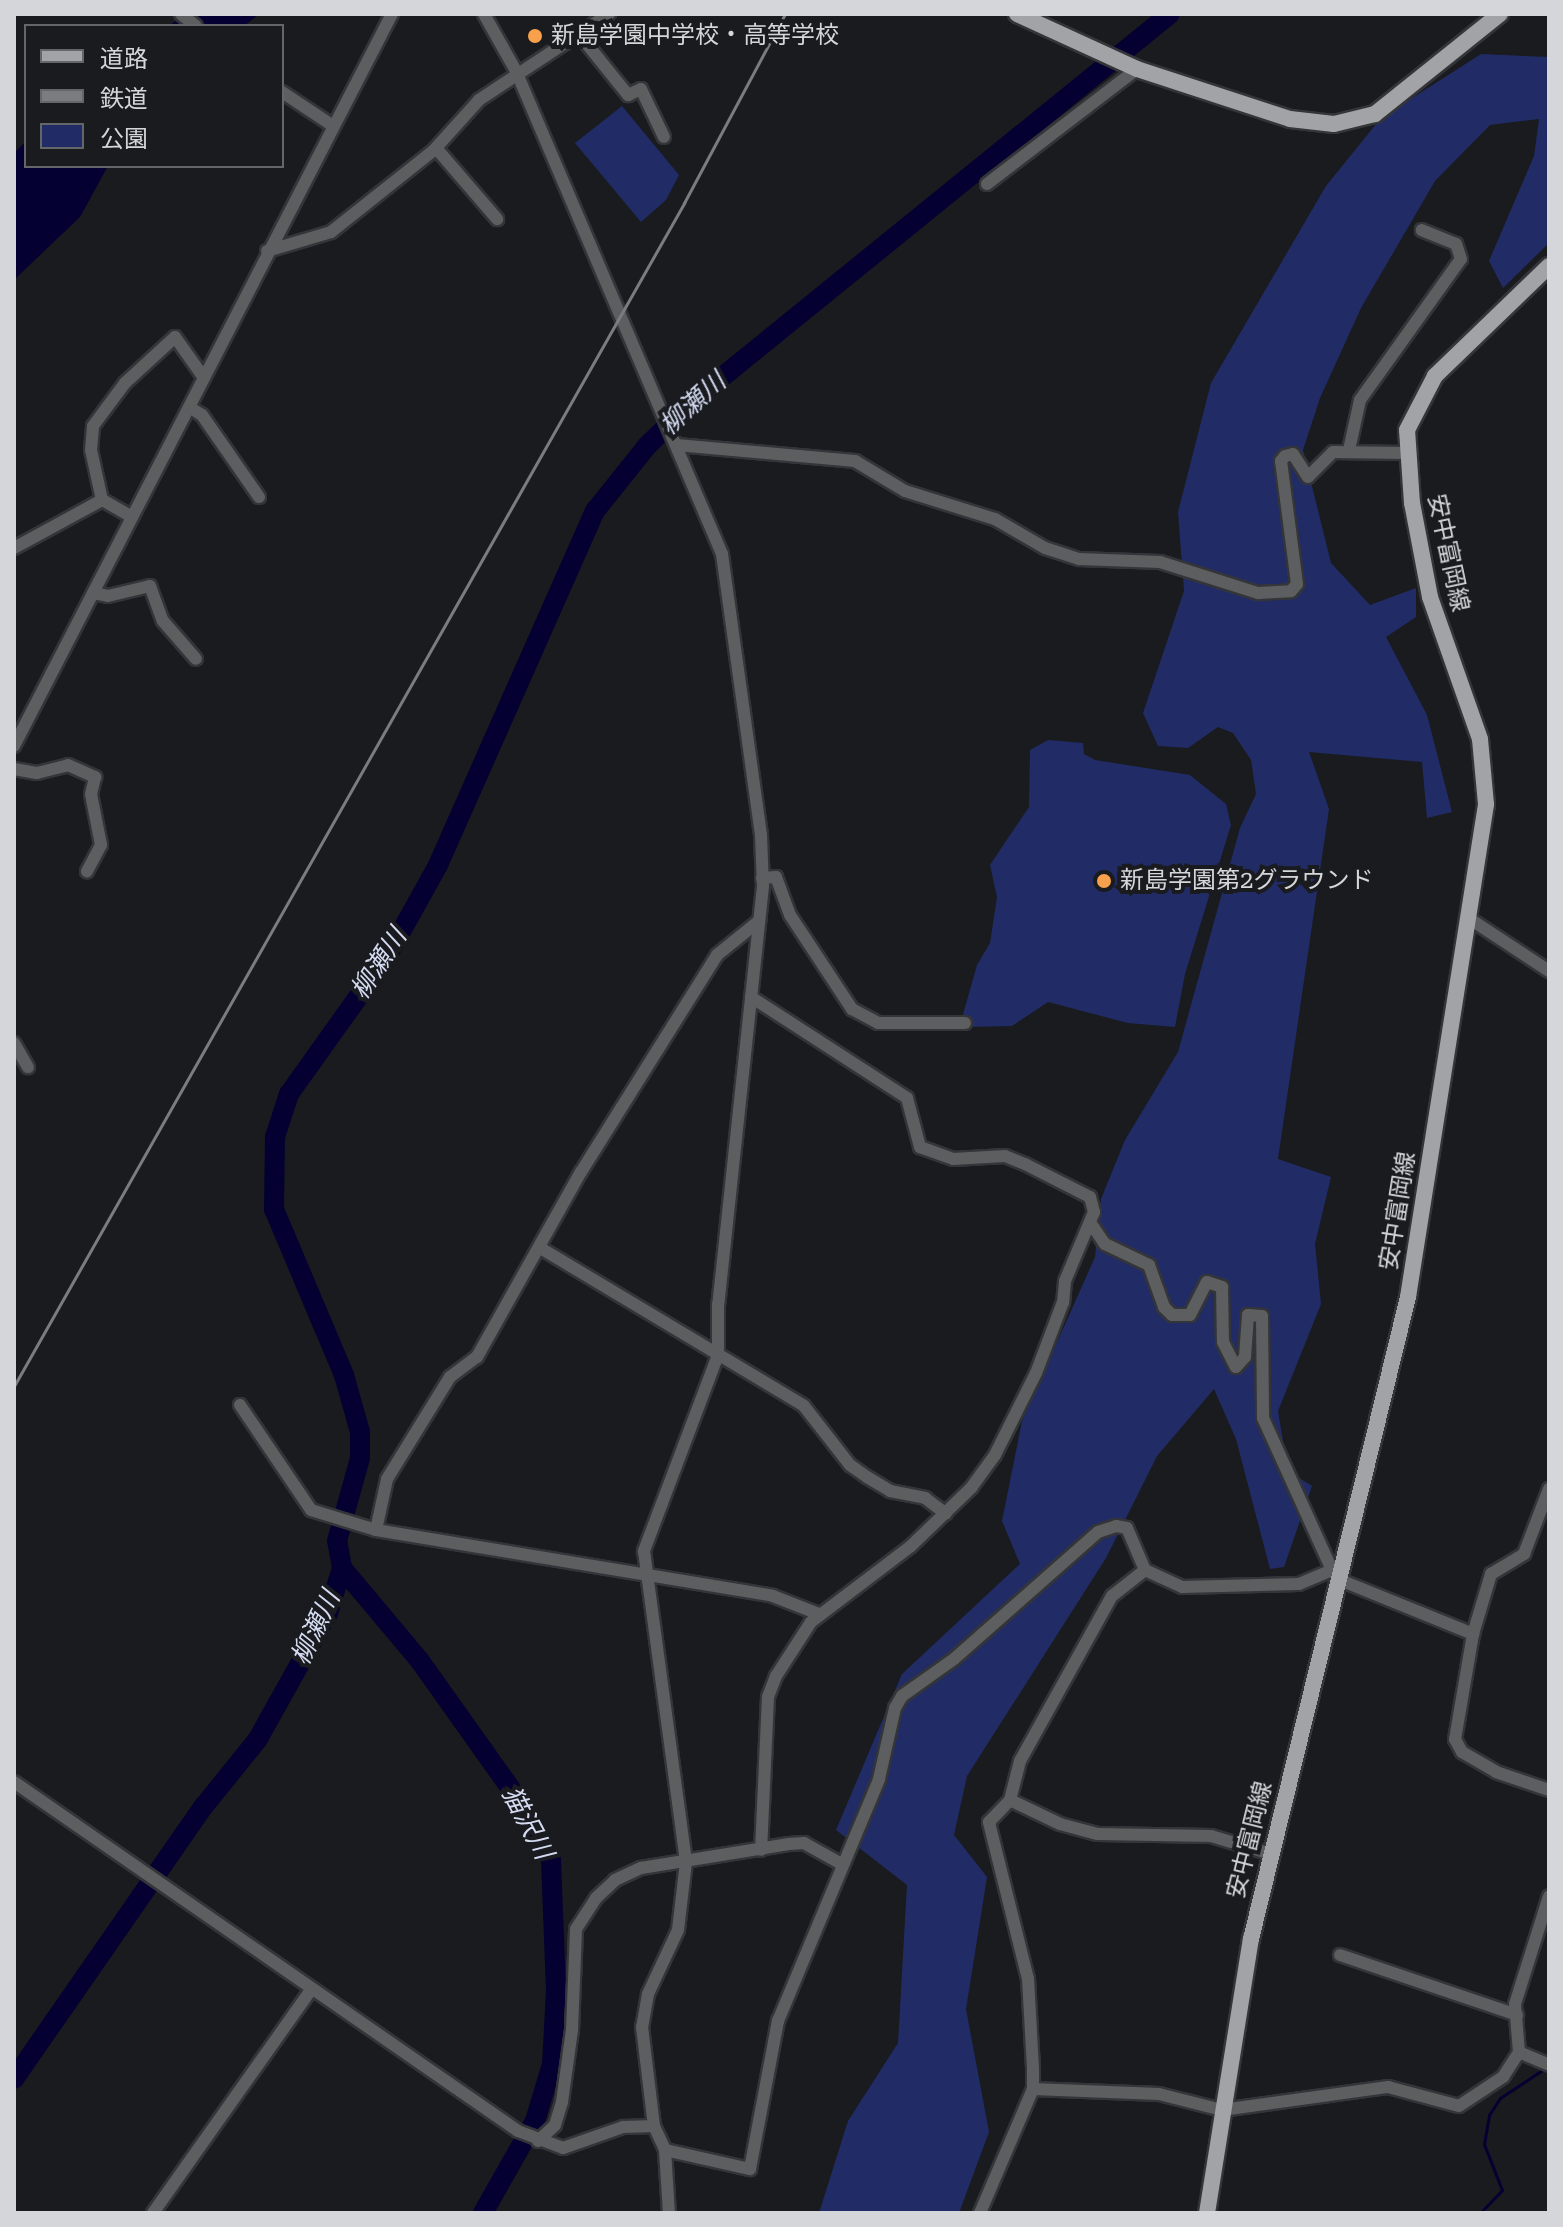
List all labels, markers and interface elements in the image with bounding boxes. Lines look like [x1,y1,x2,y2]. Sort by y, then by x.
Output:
place label: 新島学園中学校・高等学校 [551,22,839,50]
legend [24,24,284,168]
marker: 新島学園中学校・高等学校 [526,27,544,45]
text: 道路 [100,45,148,73]
text: 鉄道 [100,85,148,113]
text: 公園 [100,125,148,153]
water label: 柳瀬川 [654,366,732,442]
street label: 安中富岡線 [1421,491,1475,615]
place label: 新島学園第2グラウンド [1120,867,1373,895]
marker: 新島学園第2グラウンド [1095,872,1113,890]
water label: 柳瀬川 [345,923,413,1005]
street label: 安中富岡線 [1374,1149,1422,1273]
water label: 柳瀬川 [285,1586,347,1670]
street label: 安中富岡線 [1222,1778,1278,1902]
water label: 猫沢川 [495,1781,559,1865]

